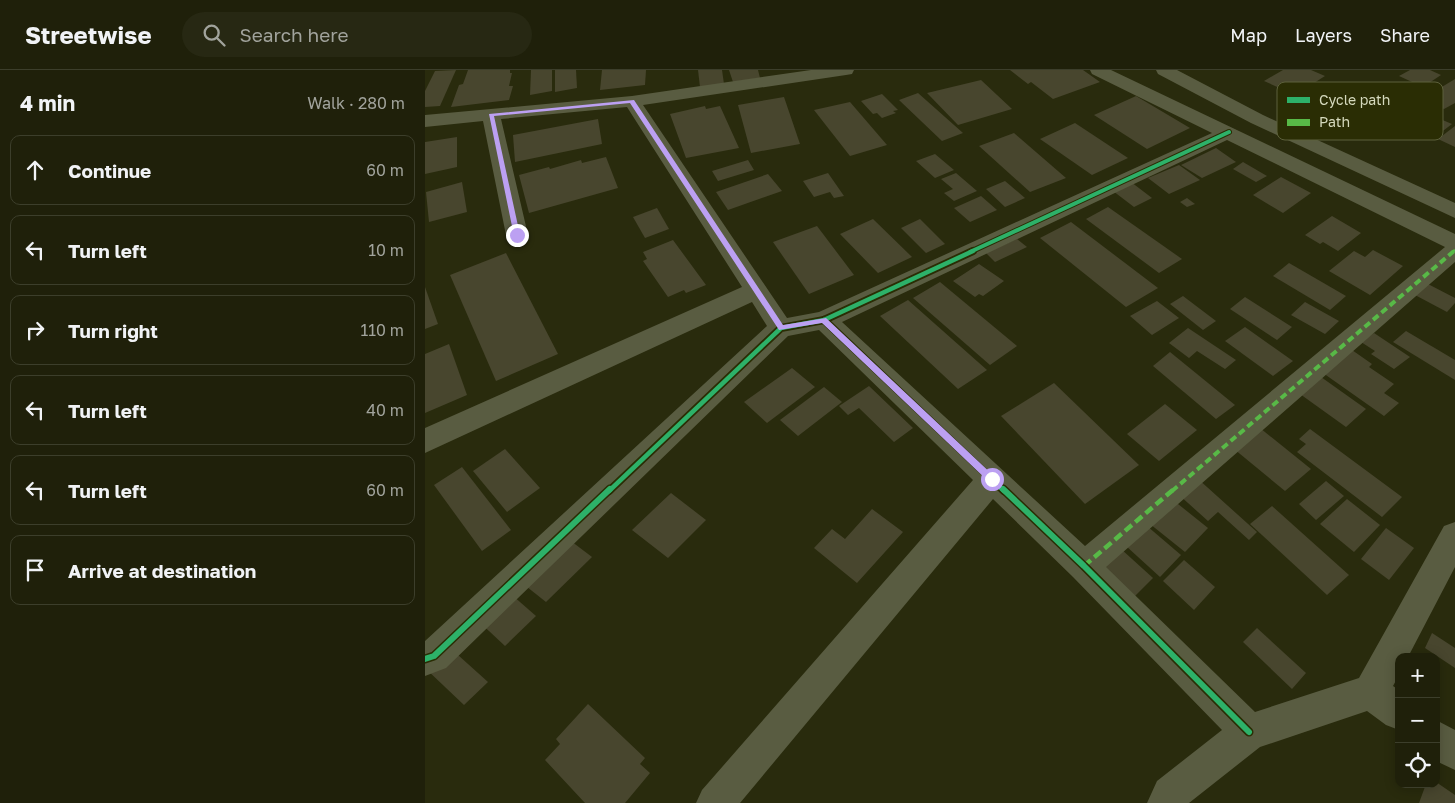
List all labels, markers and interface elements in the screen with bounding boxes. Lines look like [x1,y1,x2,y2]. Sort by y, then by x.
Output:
search box [182,12,532,57]
text: Streetwise [25,20,152,49]
icon: search [200,21,228,49]
text: Search here [240,23,348,46]
text: Map [1230,24,1267,46]
text: Layers [1295,24,1352,46]
text: Share [1380,24,1430,46]
legend [1277,82,1443,140]
text: 4 min [20,90,75,116]
text: Cycle path [1319,91,1390,108]
text: Walk · 280 m [307,93,405,113]
text: Path [1319,113,1350,130]
icon: ahead [21,156,49,184]
text: Continue [68,159,151,182]
text: 60 m [366,160,404,180]
route end [506,224,529,247]
icon: left [21,236,49,264]
text: Turn left [68,239,147,262]
text: 10 m [368,240,404,260]
icon: right [21,316,49,344]
text: Turn right [68,319,158,342]
text: 110 m [360,320,404,340]
icon: left [21,396,49,424]
text: Turn left [68,399,147,422]
text: 40 m [366,400,404,420]
route start [981,468,1004,491]
icon: left [21,476,49,504]
text: Turn left [68,479,147,502]
text: 60 m [366,480,404,500]
icon: arrive [21,556,49,584]
text: Arrive at destination [68,559,256,582]
map controls [1395,653,1440,788]
button: + [1395,653,1440,698]
button: − [1395,698,1440,743]
button: locate [1395,743,1440,788]

